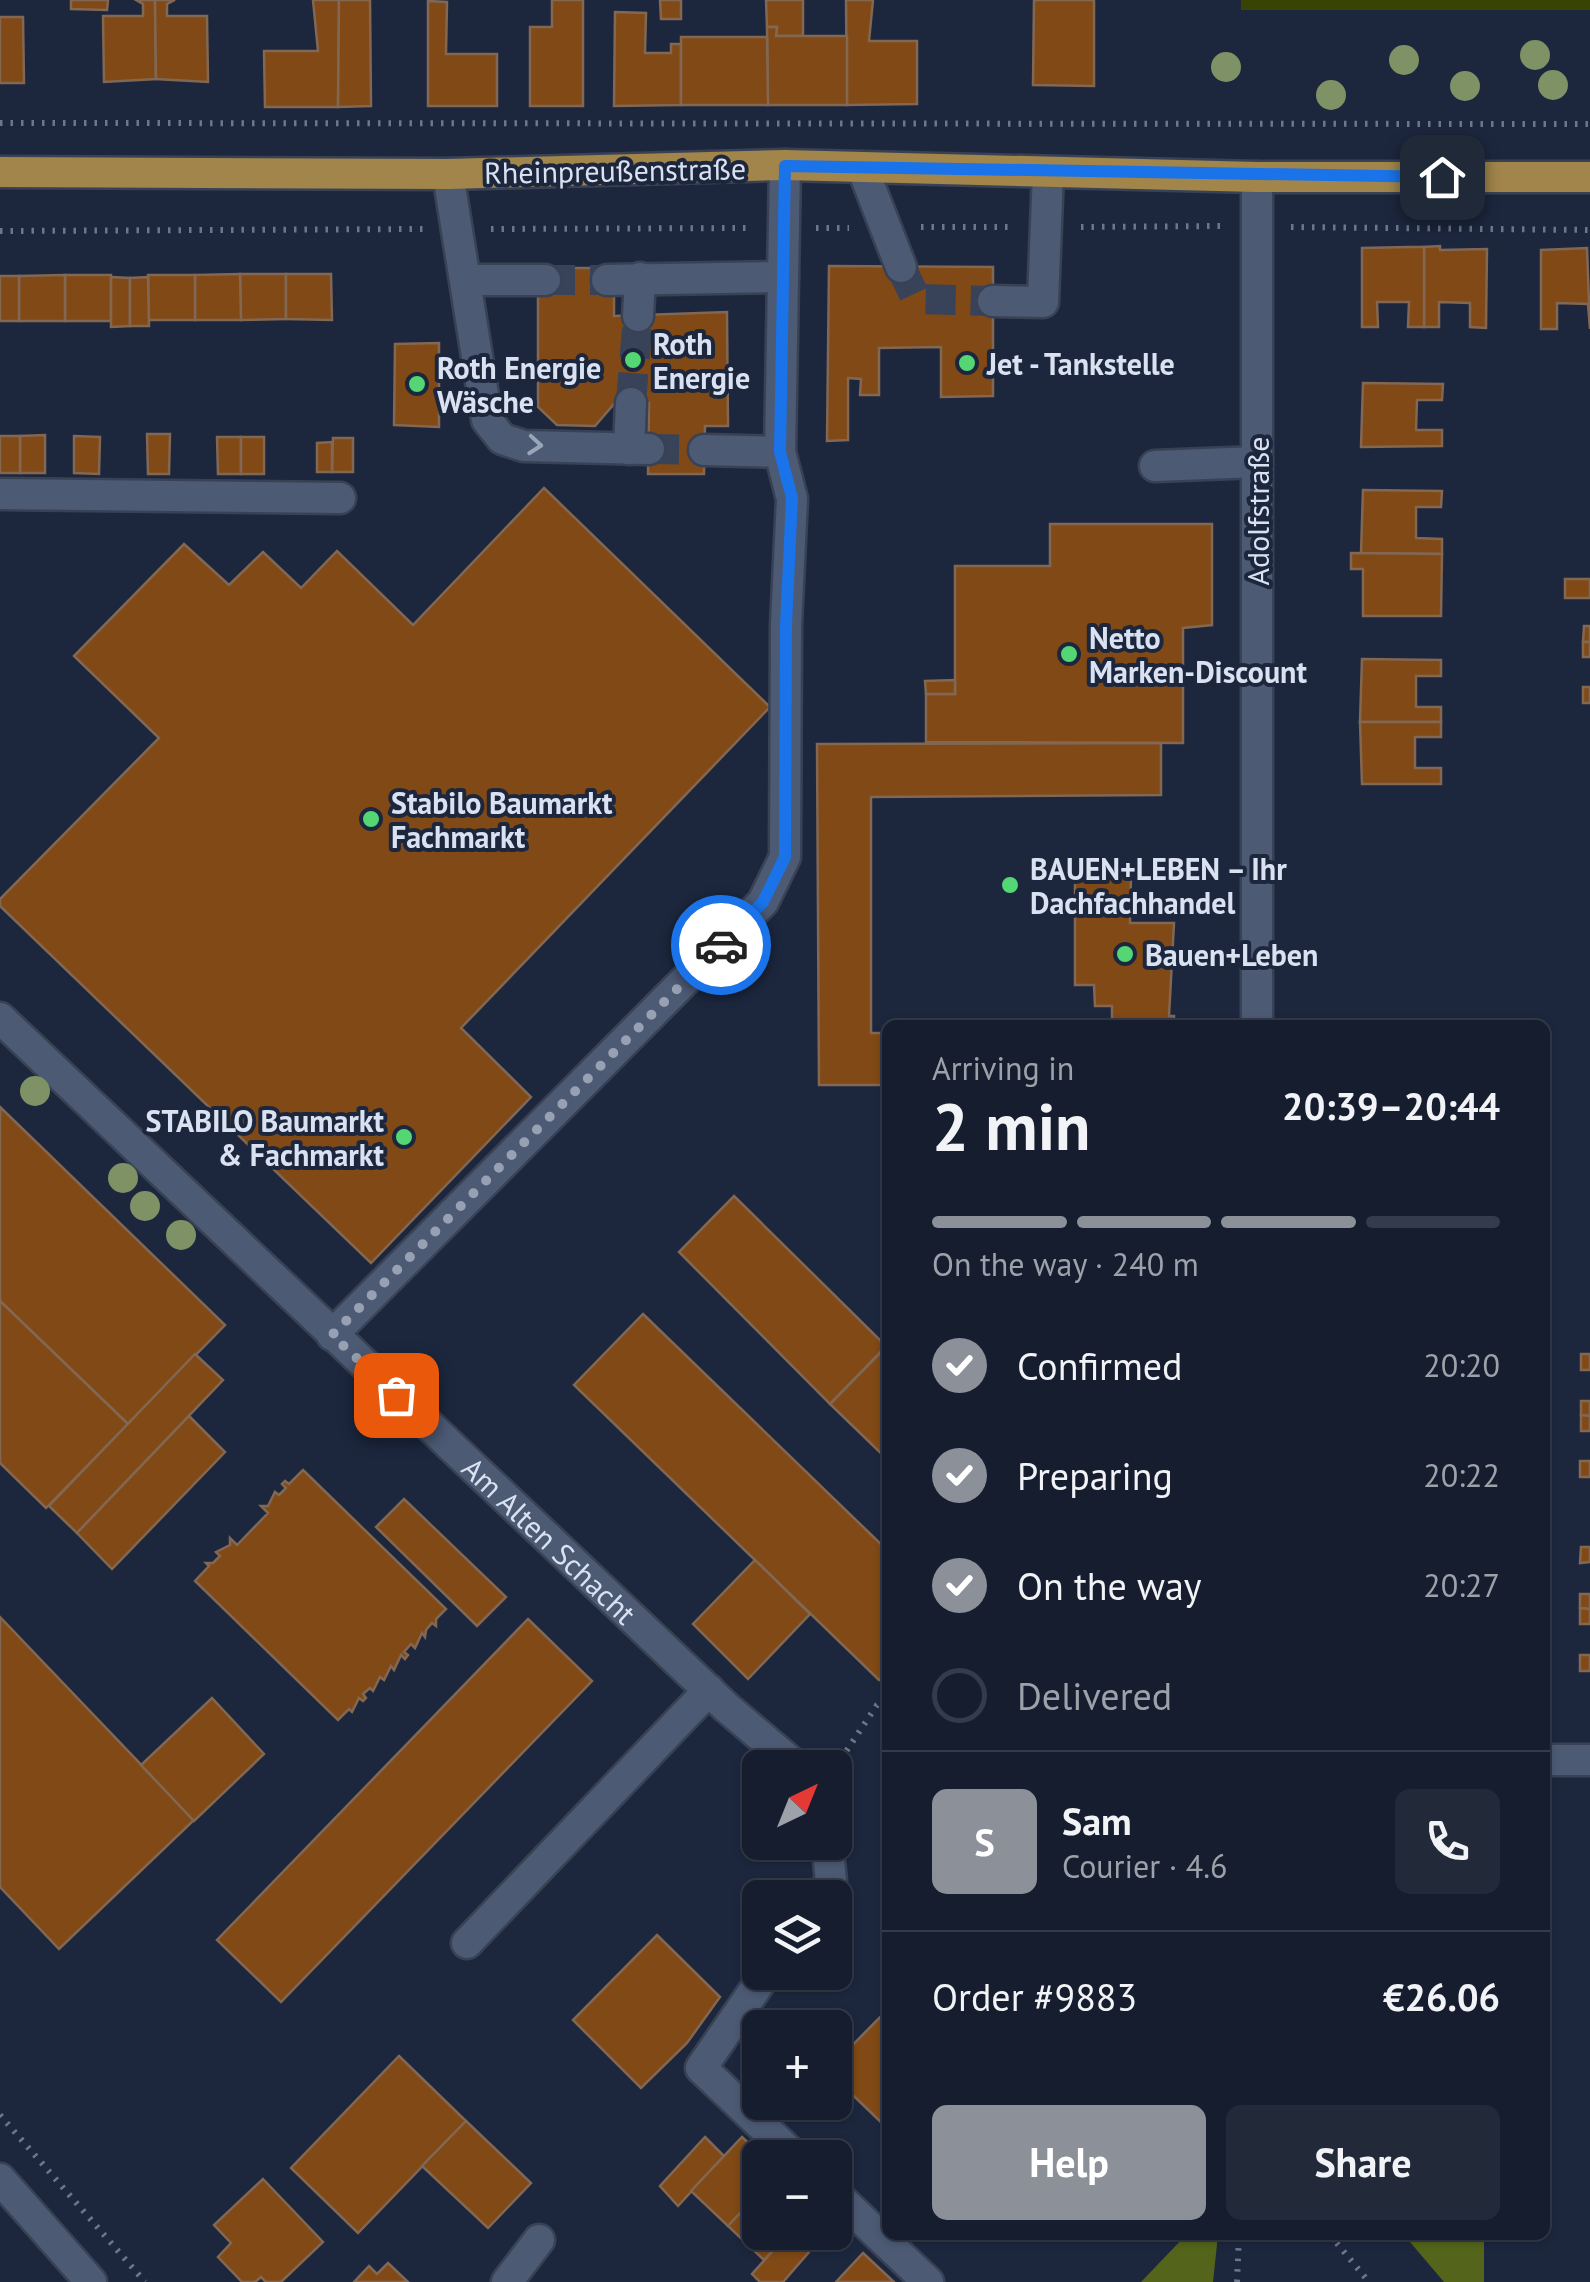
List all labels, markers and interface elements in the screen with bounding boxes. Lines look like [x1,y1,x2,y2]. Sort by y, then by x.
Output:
pin [1400,135,1485,220]
street label: Rheinpreußenstraße [484,148,746,192]
icon: home [1415,150,1470,205]
place label: Roth Energie [653,324,750,397]
place label: Jet - Tankstelle [986,344,1175,383]
place label: Roth Energie Wäsche [437,348,601,421]
marker: Roth Energie [622,349,644,371]
marker: Jet - Tankstelle [956,352,978,374]
marker: Roth Energie Wäsche [406,373,428,395]
one-way arrow [527,434,543,456]
street label: Adolfstraße [1238,437,1277,585]
place label: Netto Marken-Discount [1089,618,1307,691]
marker: Netto Marken-Discount [1058,643,1080,665]
place label: Stabilo Baumarkt Fachmarkt [391,783,613,856]
marker: Stabilo Baumarkt Fachmarkt [360,808,382,830]
place label: BAUEN+LEBEN – Ihr Dachfachhandel [1030,849,1287,922]
marker: BAUEN+LEBEN – Ihr Dachfachhandel [999,874,1021,896]
courier [671,895,771,995]
icon: car [694,918,749,973]
place label: Bauen+Leben [1145,935,1318,974]
marker: Bauen+Leben [1114,943,1136,965]
text: Arriving in [932,1047,1074,1089]
text: 20:39–20:44 [1282,1081,1500,1130]
text: 2 min [932,1084,1091,1168]
place label: STABILO Baumarkt & Fachmarkt [146,1101,385,1174]
marker: STABILO Baumarkt & Fachmarkt [393,1126,415,1148]
text: On the way · 240 m [932,1243,1199,1285]
icon: check [932,1338,987,1393]
text: Confirmed [1017,1341,1183,1390]
text: 20:20 [1423,1344,1500,1386]
pin [354,1353,439,1438]
icon: bag [369,1368,424,1423]
street label: Am Alten Schacht [455,1448,645,1632]
icon: check [932,1448,987,1503]
text: Preparing [1017,1451,1173,1500]
text: 20:22 [1423,1454,1500,1496]
icon: check [932,1558,987,1613]
text: On the way [1017,1561,1202,1610]
text: 20:27 [1423,1564,1500,1606]
text: Delivered [1017,1671,1172,1720]
north arrow [742,1750,852,1860]
map controls [742,1750,852,2250]
button: phone [1395,1789,1500,1894]
text: Sam [1062,1796,1132,1845]
text: S [974,1817,995,1866]
text: Courier · 4.6 [1062,1845,1228,1887]
button: layers [742,1880,852,1990]
text: Order #9883 [932,1972,1137,2021]
text: €26.06 [1383,1972,1500,2021]
button: + [742,2010,852,2120]
button: Help [932,2105,1206,2220]
button: Share [1226,2105,1500,2220]
button: − [742,2140,852,2250]

